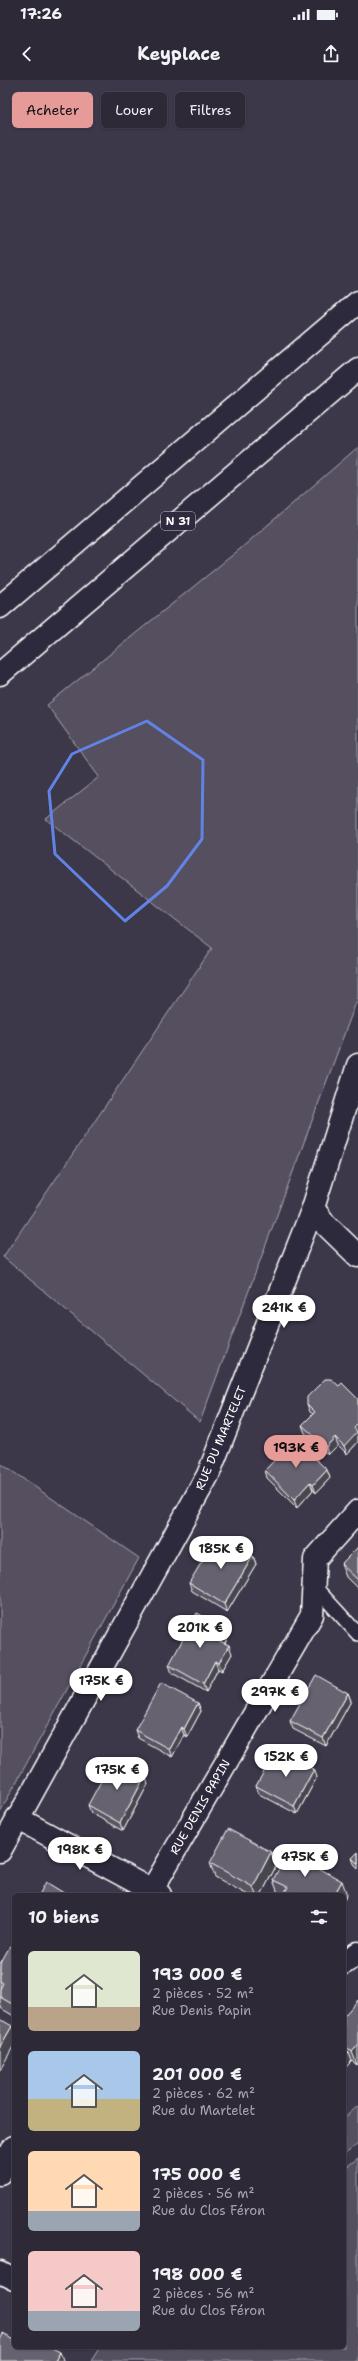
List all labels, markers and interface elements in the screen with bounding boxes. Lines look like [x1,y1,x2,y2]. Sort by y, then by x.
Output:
text: 17:26 [20,4,62,24]
text: Keyplace [137,42,221,66]
icon: back [16,43,38,65]
icon: share [320,43,342,65]
chip: Acheter [12,92,93,128]
chip: Louer [101,92,167,128]
chip: Filtres [175,92,245,128]
road number: N 31 [161,512,195,530]
pin: 241K € [251,1295,317,1329]
text: 241K € [261,1299,307,1316]
street label: RUE DU MARTELET [192,1383,250,1493]
pin: 193K € [263,1435,329,1469]
text: 193K € [273,1439,319,1456]
pin: 185K € [188,1536,254,1570]
text: 185K € [198,1540,244,1557]
pin: 201K € [167,1615,233,1649]
text: 201K € [177,1619,223,1636]
pin: 175K € [68,1668,134,1702]
text: 175K € [78,1672,124,1689]
pin: 297K € [242,1679,308,1713]
text: 297K € [251,1683,299,1700]
pin: 152K € [253,1744,319,1778]
text: 152K € [263,1748,309,1765]
pin: 175K € [84,1757,150,1791]
street label: RUE DENIS PAPIN [166,1757,234,1857]
text: 175K € [94,1761,140,1778]
pin: 198K € [47,1837,113,1871]
text: 198K € [57,1841,103,1858]
pin: 475K € [272,1844,338,1878]
text: 475K € [281,1848,329,1865]
text: 10 biens [28,1906,99,1928]
icon: filters [308,1906,330,1928]
text: 193 000 € [152,1963,242,1985]
icon: home [60,1967,108,2015]
text: 2 pièces · 52 m² [152,1985,254,2002]
text: Rue Denis Papin [152,2002,251,2019]
text: 201 000 € [152,2063,242,2085]
icon: home [60,2067,108,2115]
text: 2 pièces · 62 m² [152,2085,255,2102]
text: Rue du Martelet [152,2102,255,2119]
text: 175 000 € [152,2163,241,2185]
icon: home [60,2167,108,2215]
text: 2 pièces · 56 m² [152,2185,254,2202]
text: Rue du Clos Féron [152,2202,265,2219]
text: 198 000 € [152,2263,243,2285]
icon: home [60,2267,108,2315]
text: 2 pièces · 56 m² [152,2285,254,2302]
text: Rue du Clos Féron [152,2302,265,2319]

